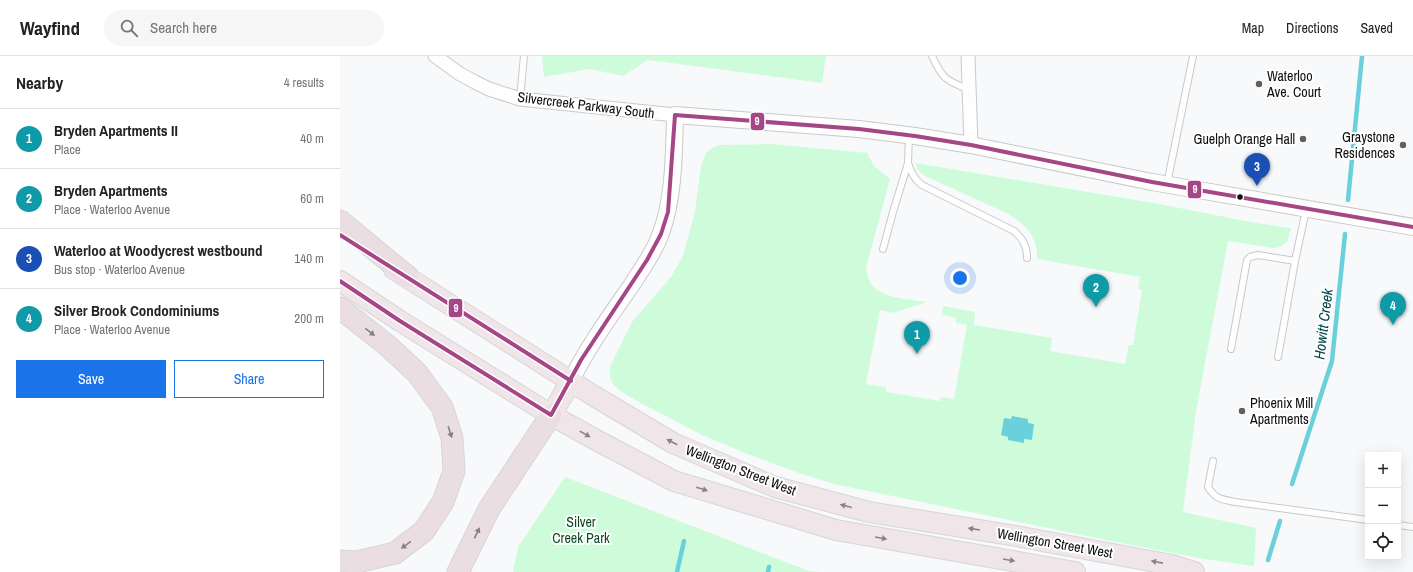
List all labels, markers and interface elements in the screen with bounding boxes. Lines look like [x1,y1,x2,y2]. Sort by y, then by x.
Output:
search box [104,10,384,46]
text: Wayfind [20,15,80,41]
icon: search [118,17,140,39]
text: Search here [150,17,217,38]
text: Map [1242,19,1264,37]
text: Directions [1286,19,1338,37]
text: Saved [1360,19,1393,37]
place label: Waterloo Ave. Court [1266,67,1321,101]
text: Nearby [16,71,63,94]
text: 4 results [284,74,324,91]
marker: Waterloo Ave. Court [1254,79,1264,89]
street label: Silvercreek Parkway South [517,88,655,122]
line badge: 9 [750,112,765,131]
text: 9 [754,114,760,128]
text: Bryden Apartments II [54,120,178,141]
place label: Graystone Residences [1334,128,1395,162]
text: 1 [26,130,32,147]
text: 40 m [300,130,324,147]
place label: Guelph Orange Hall [1194,130,1295,148]
marker: Guelph Orange Hall [1298,134,1308,144]
marker: Graystone Residences [1398,140,1408,150]
text: Place [54,141,81,158]
pin: 3 [1244,153,1270,186]
text: Bryden Apartments [54,180,168,201]
line badge: 9 [1187,180,1202,199]
text: 9 [1192,182,1198,196]
text: 2 [26,190,32,207]
text: 60 m [300,190,324,207]
unlabelled marker [1235,192,1245,202]
text: Place · Waterloo Avenue [54,201,170,218]
text: Waterloo at Woodycrest westbound [54,240,262,261]
text: 3 [26,250,32,267]
text: 140 m [294,250,324,267]
text: Bus stop · Waterloo Avenue [54,261,185,278]
your location [950,268,970,288]
pin: 2 [1083,274,1109,307]
water label: Howitt Creek [1308,287,1338,361]
pin: 4 [1380,292,1406,325]
line badge: 9 [448,298,463,318]
text: Silver Brook Condominiums [54,300,219,321]
text: 9 [453,301,459,315]
text: 4 [26,310,32,327]
text: 200 m [294,310,324,327]
text: Place · Waterloo Avenue [54,321,170,338]
pin: 1 [904,321,930,354]
one-way arrow [365,328,376,337]
button: Save [16,360,166,398]
button: Share [174,360,324,398]
place label: Phoenix Mill Apartments [1249,394,1313,428]
marker: Phoenix Mill Apartments [1237,406,1247,416]
one-way arrow [447,426,453,438]
one-way arrow [579,430,591,437]
one-way arrow [666,439,678,445]
street label: Wellington Street West [683,441,799,499]
map controls [1365,452,1401,560]
button: + [1365,452,1401,488]
one-way arrow [697,486,709,492]
button: − [1365,488,1401,524]
one-way arrow [840,503,852,509]
park label: Silver Creek Park [552,513,610,547]
street label: Wellington Street West [996,524,1114,562]
button: locate [1365,524,1401,560]
one-way arrow [968,526,980,532]
one-way arrow [474,528,480,539]
one-way arrow [875,535,888,541]
one-way arrow [401,541,412,549]
one-way arrow [1003,558,1016,564]
one-way arrow [1151,559,1163,565]

